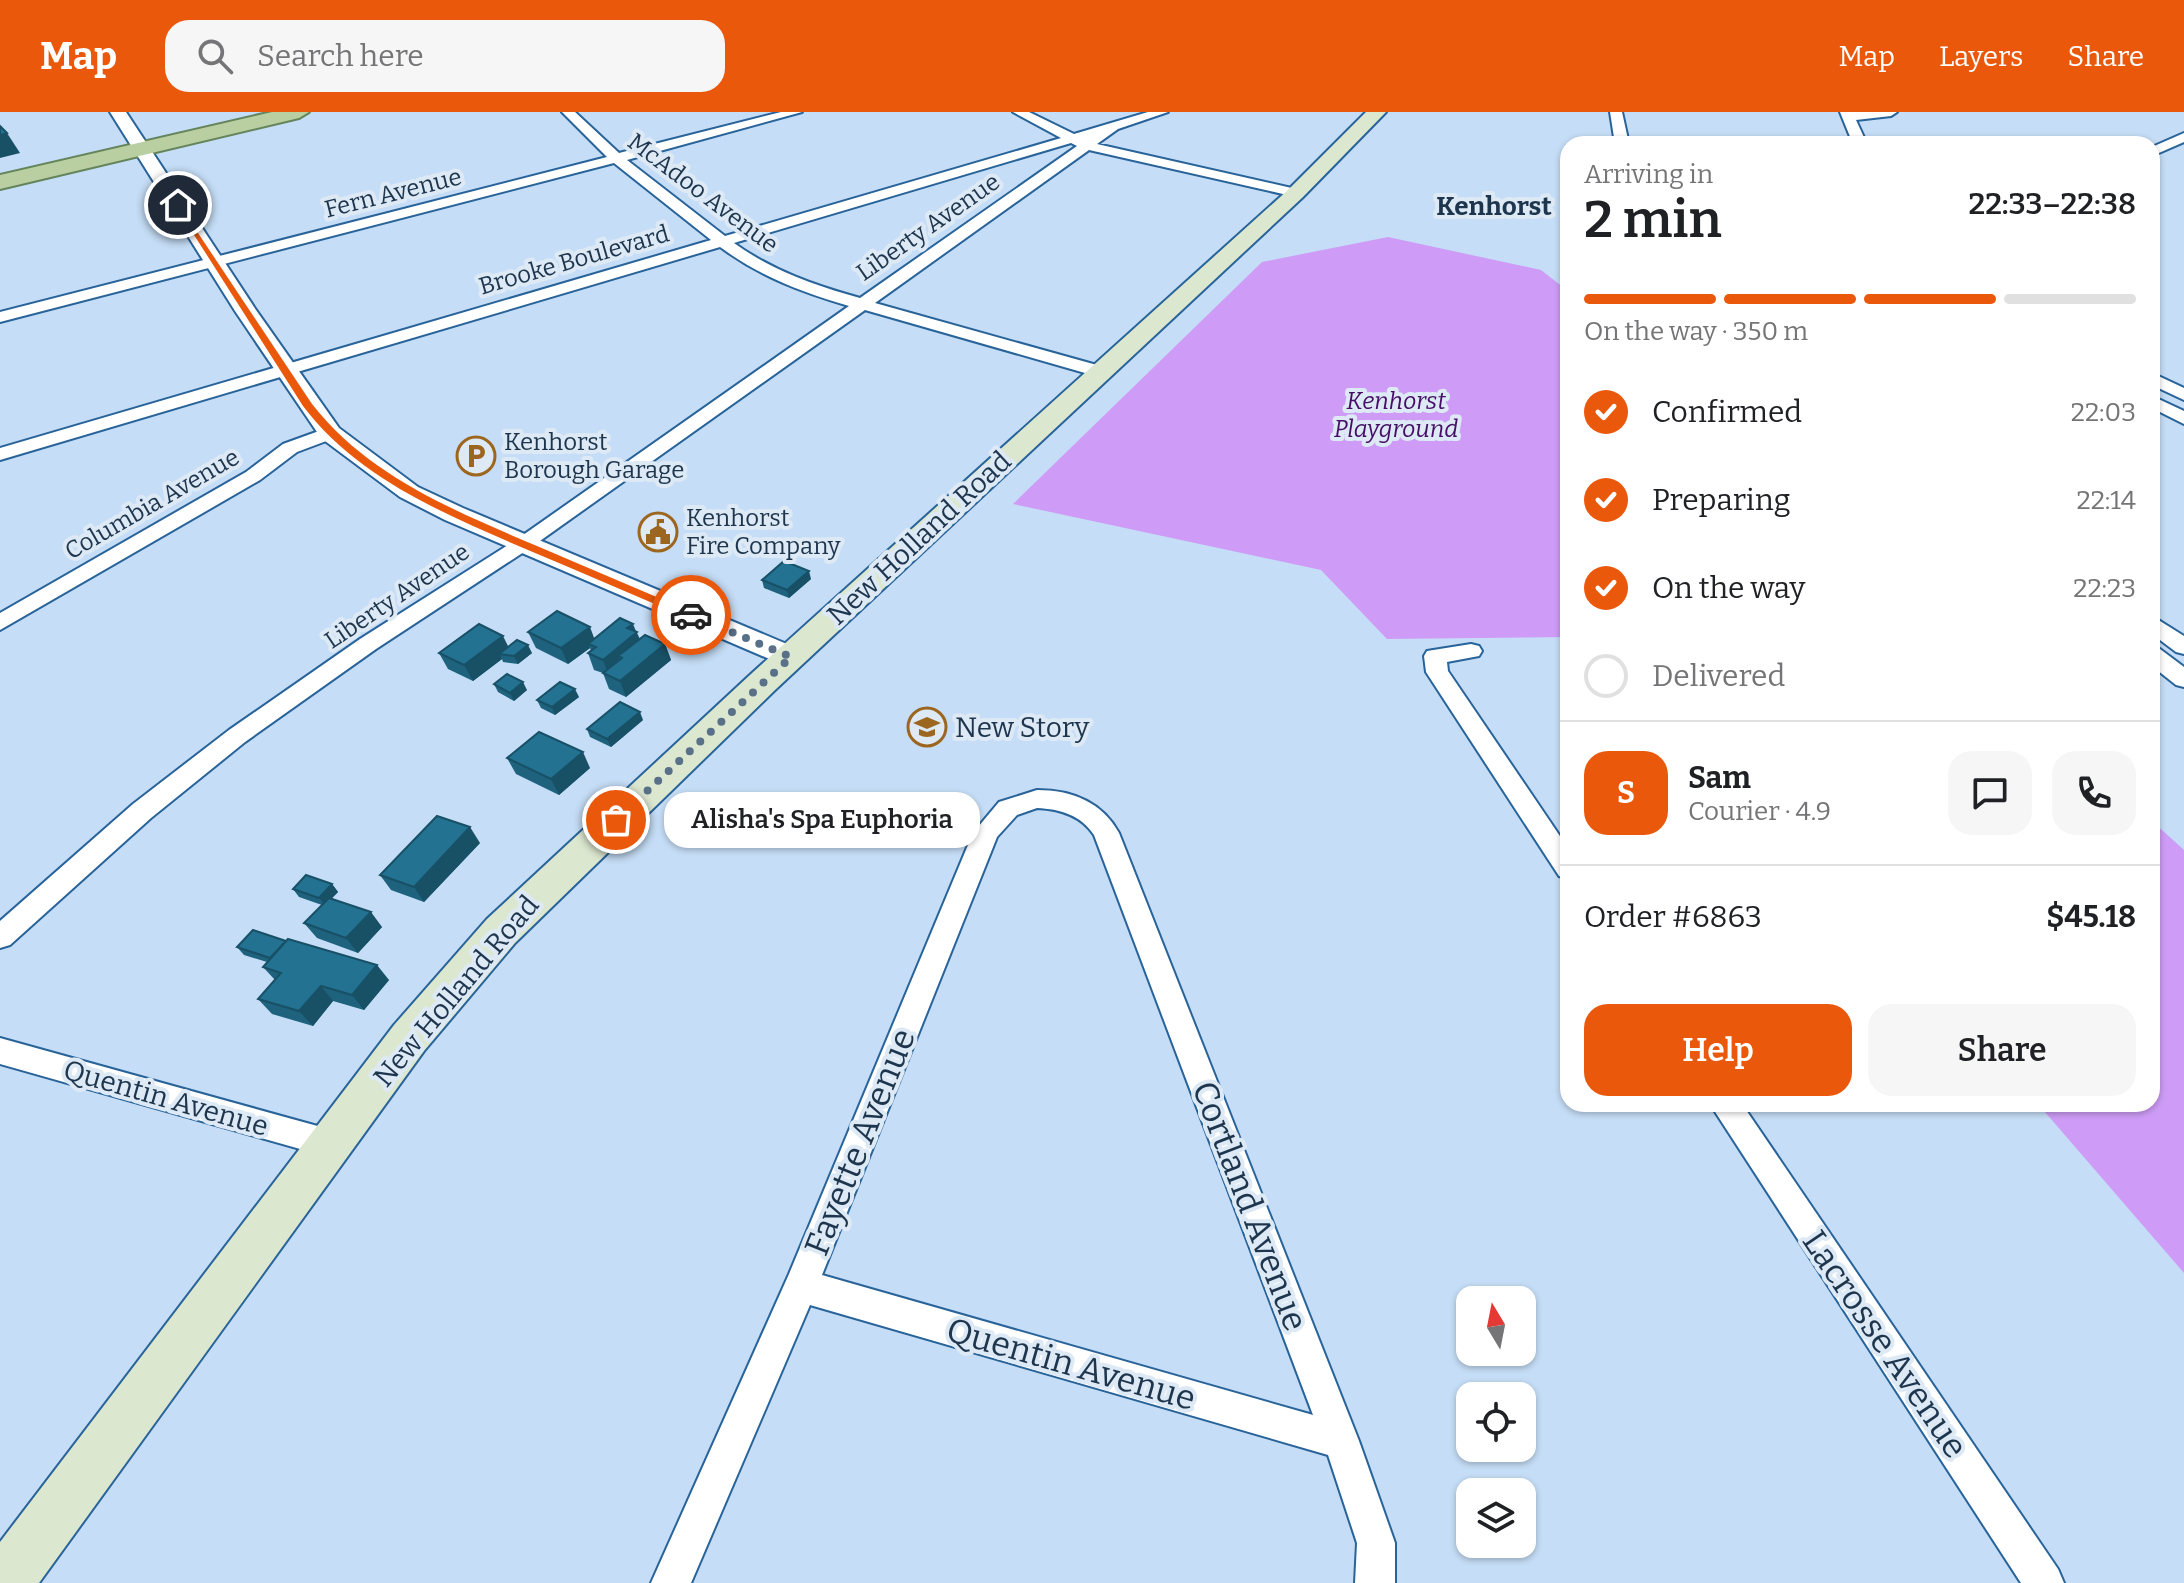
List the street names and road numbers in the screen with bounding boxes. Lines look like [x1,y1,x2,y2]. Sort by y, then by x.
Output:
street label: McAdoo Avenue [622,127,784,259]
street label: Fern Avenue [322,162,464,224]
street label: Liberty Avenue [851,167,1005,287]
street label: Brooke Boulevard [476,219,672,301]
street label: Columbia Avenue [60,443,244,565]
street label: New Holland Road [820,444,1018,632]
street label: Liberty Avenue [320,537,474,655]
street label: New Holland Road [366,889,546,1093]
street label: Fayette Avenue [796,1023,924,1261]
street label: Quentin Avenue [60,1053,272,1143]
street label: Cortland Avenue [1184,1076,1316,1336]
street label: Lacrosse Avenue [1794,1223,1976,1465]
street label: Quentin Avenue [942,1309,1200,1419]

